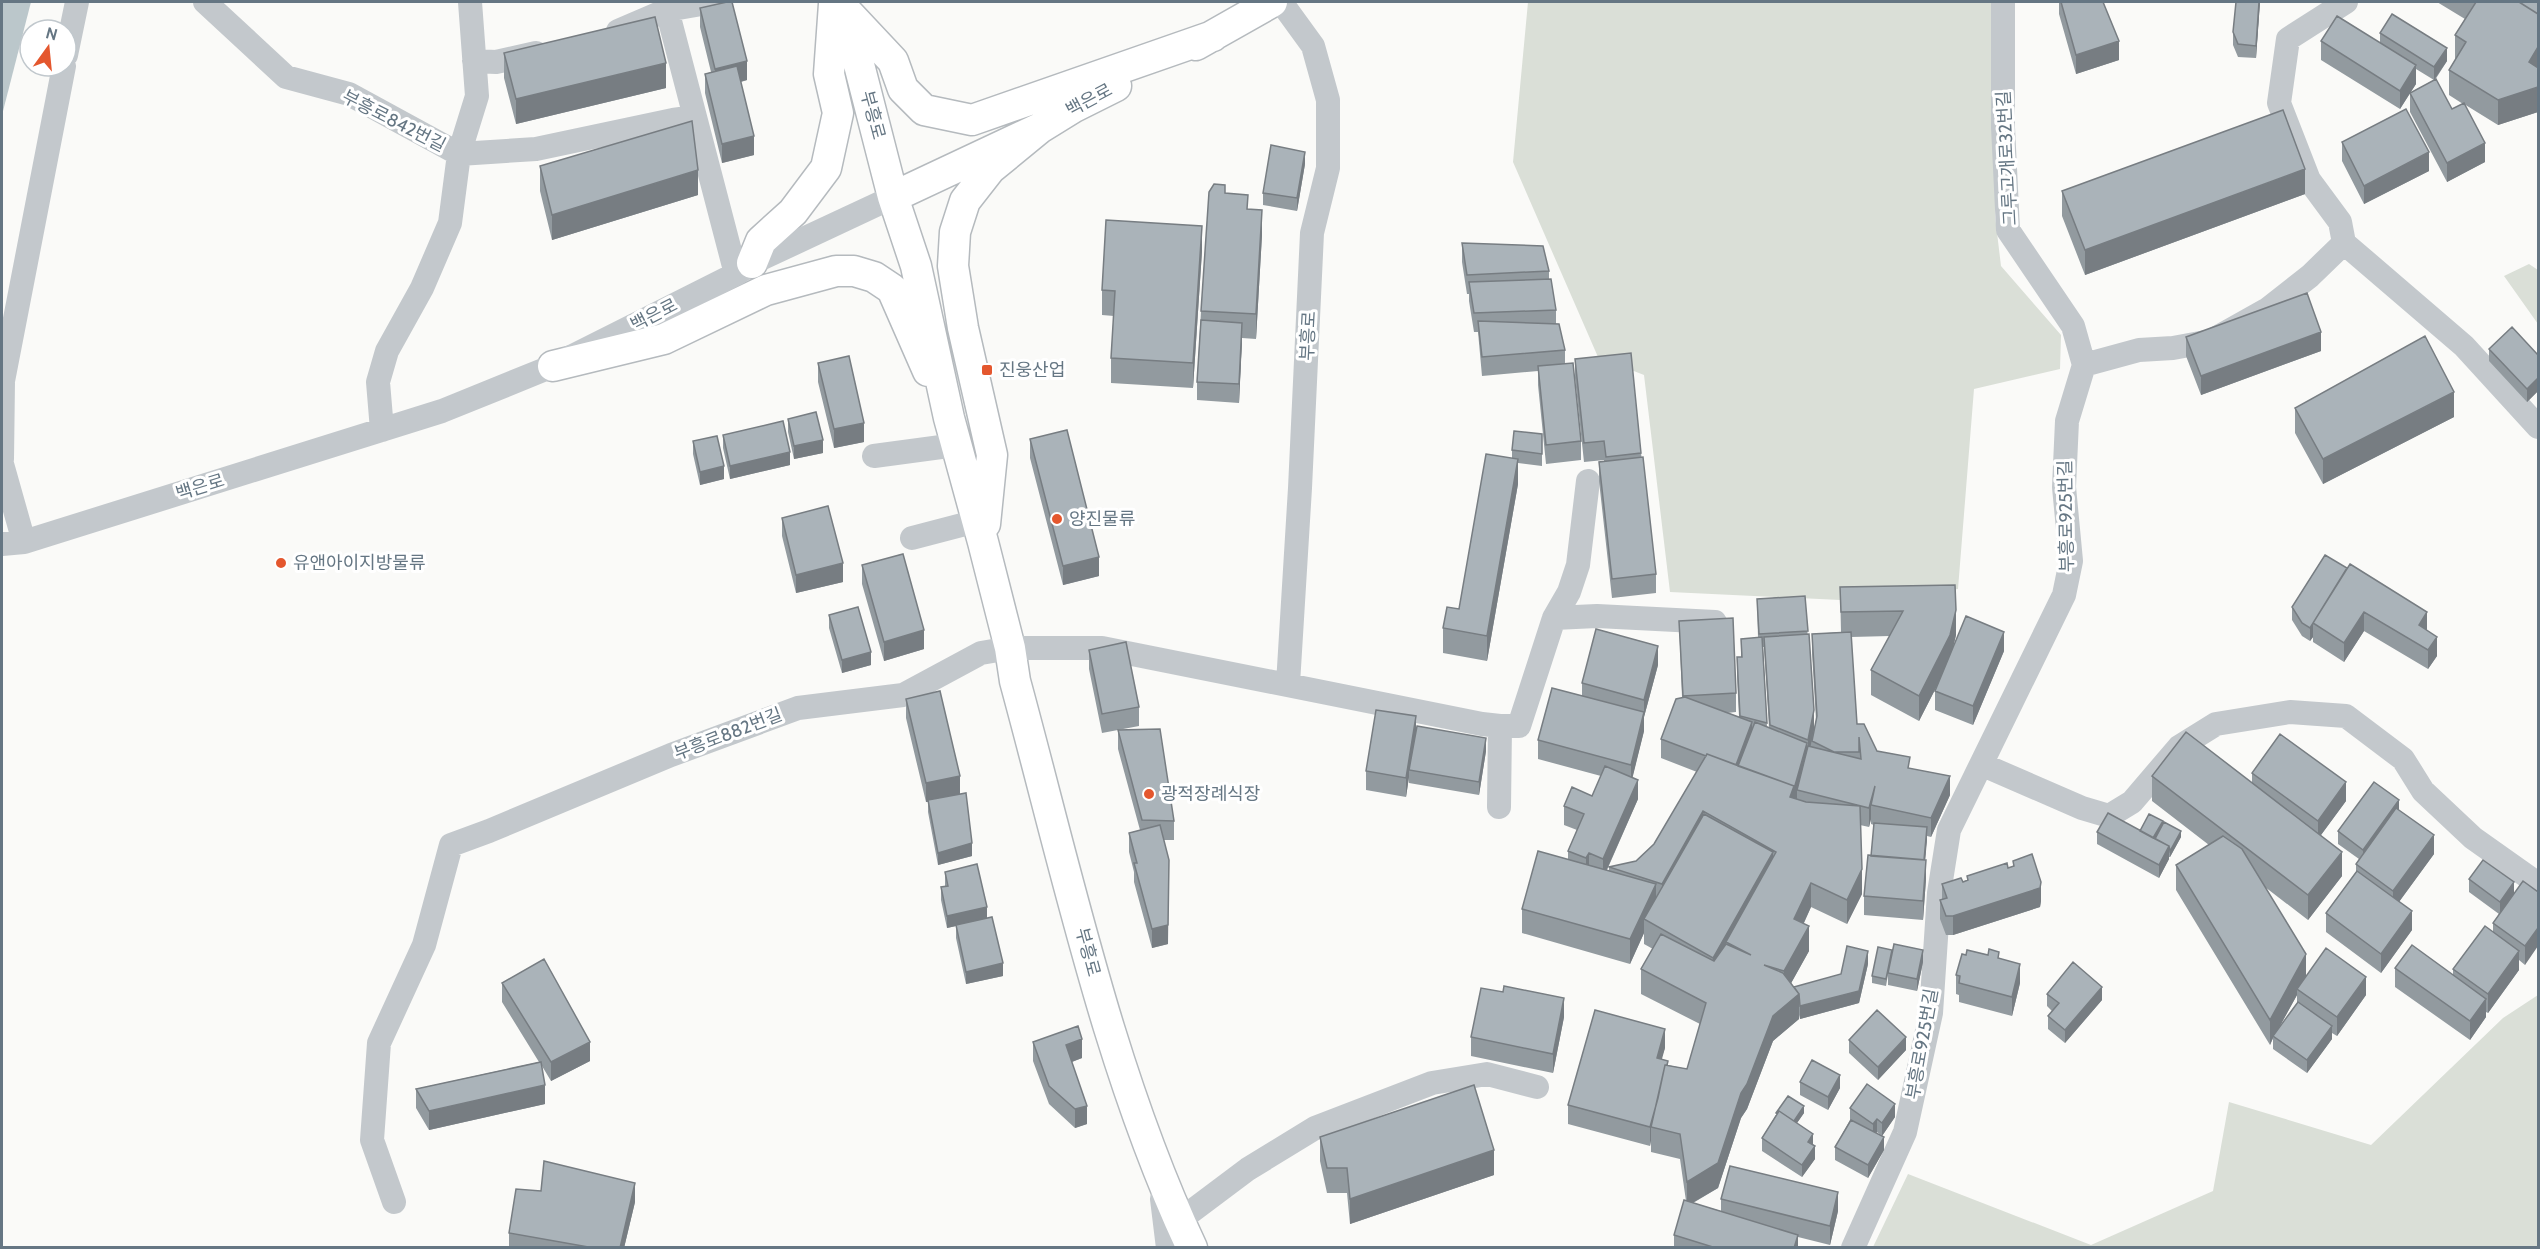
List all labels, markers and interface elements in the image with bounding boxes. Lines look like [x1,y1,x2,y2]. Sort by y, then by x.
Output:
north arrow [18,18,78,78]
text: N [44,23,60,45]
street label: 백은로 [1062,79,1116,121]
street label: 부흥로842번길 [338,85,450,157]
street label: 부흥로 [856,88,890,142]
street label: 그루고개로32번길 [1992,90,2022,226]
street label: 백은로 [627,294,681,336]
street label: 부흥로 [1296,311,1320,361]
place label: 진웅산업 [999,359,1065,381]
marker: 진웅산업 [980,363,994,377]
street label: 부흥로925번길 [2054,460,2078,572]
street label: 백은로 [173,469,227,505]
place label: 양진물류 [1069,508,1135,530]
marker: 양진물류 [1050,512,1064,526]
place label: 유앤아이지방물류 [293,552,425,574]
marker: 유앤아이지방물류 [274,556,288,570]
street label: 부흥로882번길 [671,703,785,765]
place label: 광적장례식장 [1161,783,1260,805]
marker: 광적장례식장 [1142,787,1156,801]
street label: 부흥로 [1071,925,1105,979]
street label: 부흥로925번길 [1901,987,1943,1101]

